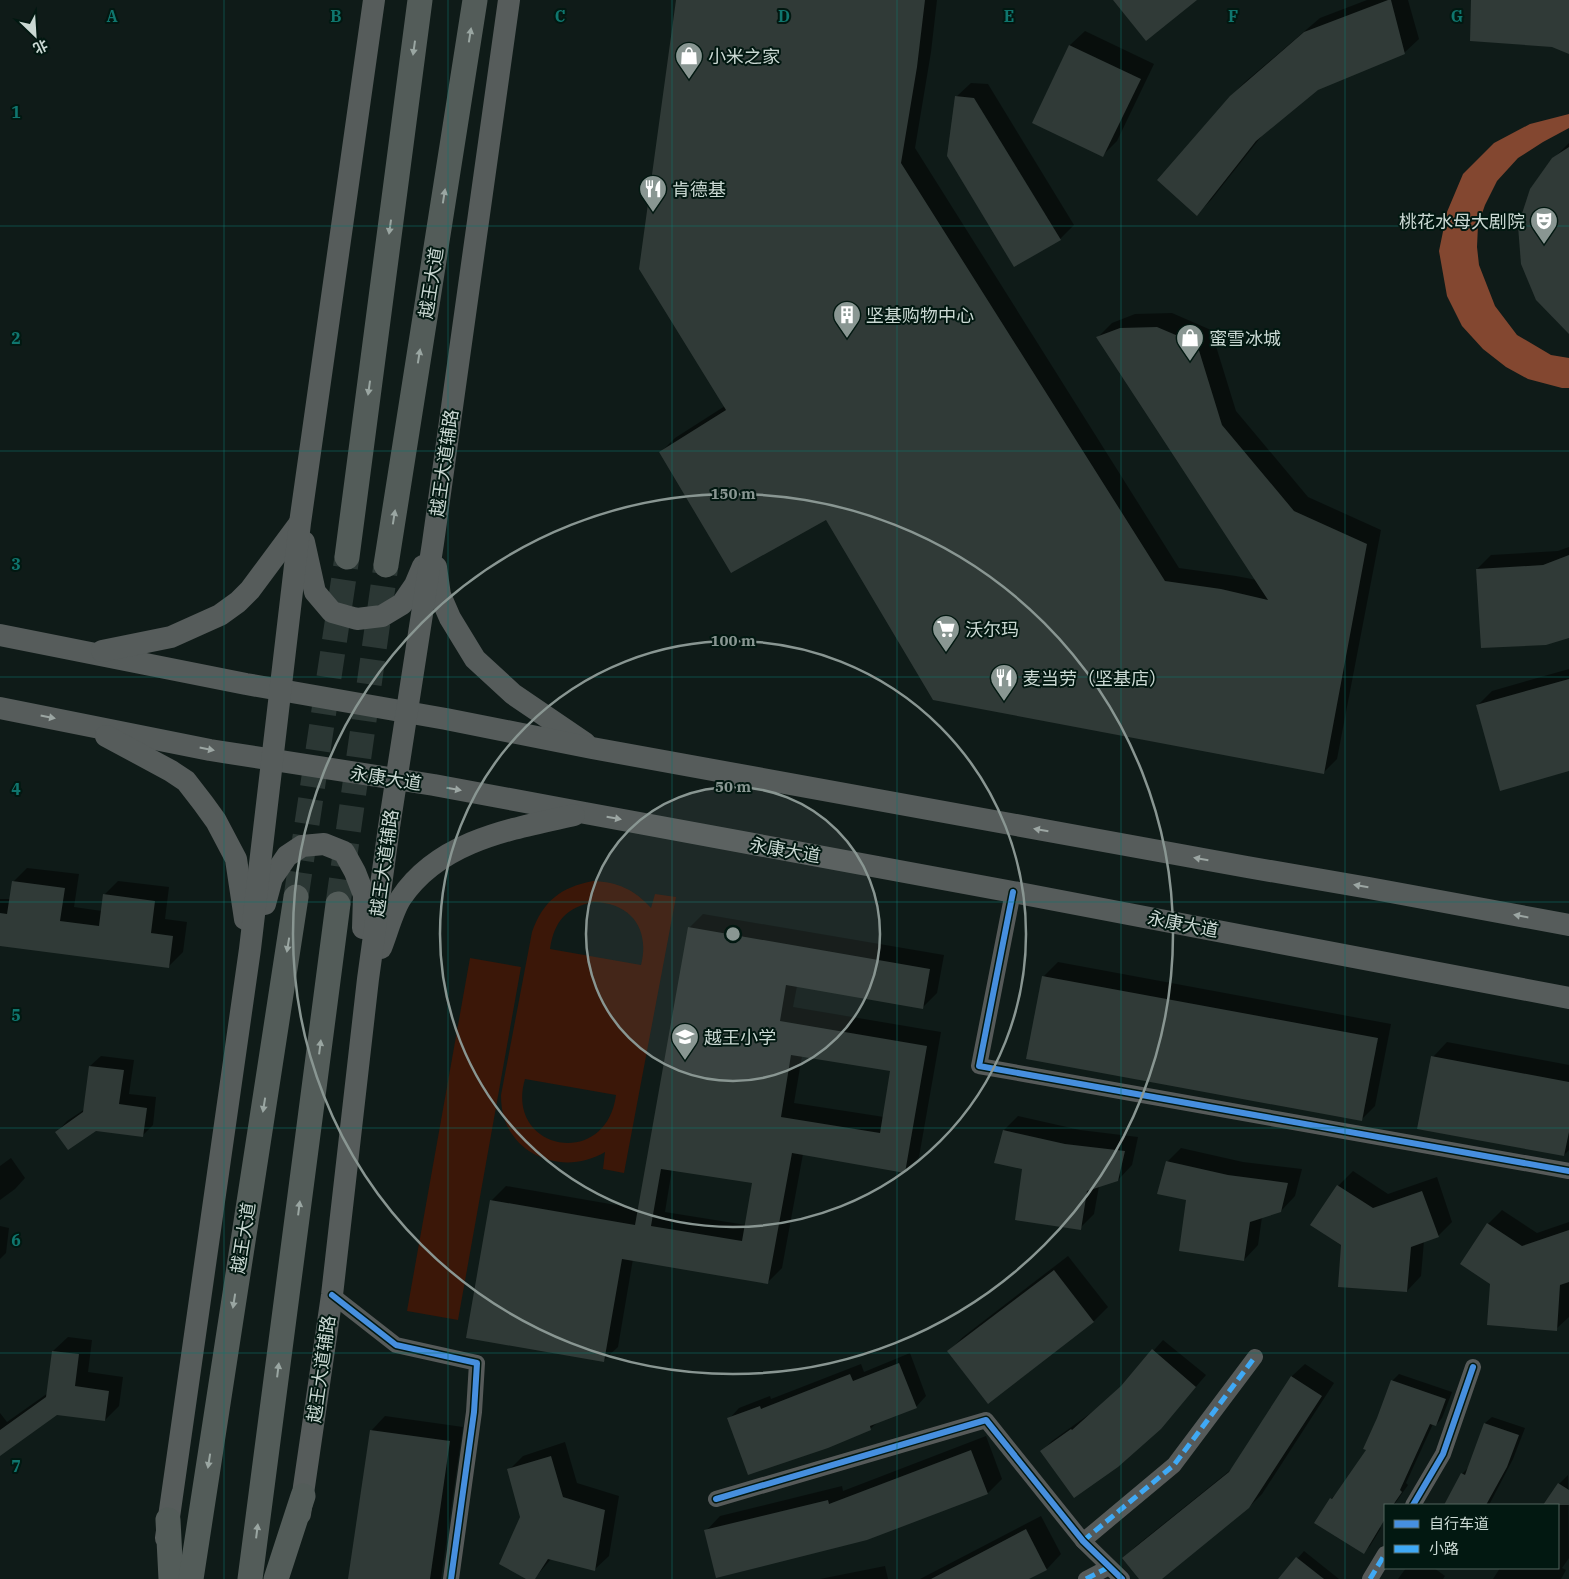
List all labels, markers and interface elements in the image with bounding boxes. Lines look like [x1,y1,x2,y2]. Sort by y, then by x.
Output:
text: A [106,6,118,26]
text: B [330,6,342,26]
text: C [555,6,565,26]
text: D [778,6,790,26]
text: E [1004,6,1014,26]
text: F [1228,6,1238,26]
text: G [1451,6,1463,26]
north arrow [10,10,60,60]
one-way arrow [466,27,474,43]
text: 北 [30,36,51,58]
one-way arrow [410,41,418,57]
shop icon: 小米之家 [674,41,704,80]
place label: 小米之家 [708,45,780,68]
text: 1 [11,102,21,122]
restaurant icon: 肯德基 [638,174,668,213]
place label: 肯德基 [672,178,726,201]
one-way arrow [441,188,449,204]
theatre icon: 桃花水母大剧院 [1529,206,1559,245]
place label: 桃花水母大剧院 [1399,210,1525,233]
one-way arrow [386,219,394,235]
street label: 越王大道 [414,246,448,320]
building icon: 坚基购物中心 [832,300,862,339]
place label: 坚基购物中心 [866,304,974,327]
shop icon: 蜜雪冰城 [1175,323,1205,362]
place label: 蜜雪冰城 [1209,327,1281,350]
text: 2 [11,328,21,348]
one-way arrow [415,348,423,364]
one-way arrow [365,380,373,396]
street label: 越王大道辅路 [425,408,463,518]
text: 150 m [710,484,756,503]
one-way arrow [390,509,398,525]
text: 3 [11,554,21,574]
supermarket icon: 沃尔玛 [931,614,961,653]
place label: 沃尔玛 [965,618,1019,641]
text: 100 m [710,631,756,650]
restaurant icon: 麦当劳（坚基店） [989,663,1019,702]
place label: 麦当劳（坚基店） [1023,667,1167,690]
one-way arrow [40,714,56,722]
one-way arrow [199,746,215,754]
street label: 永康大道 [349,761,423,795]
text: 50 m [715,777,751,796]
text: 4 [11,779,21,799]
one-way arrow [446,785,462,793]
street label: 越王大道辅路 [365,808,403,918]
one-way arrow [606,814,621,822]
one-way arrow [1033,826,1049,834]
street label: 永康大道 [748,832,822,868]
one-way arrow [1193,854,1209,862]
one-way arrow [1353,882,1369,890]
street label: 永康大道 [1145,906,1221,942]
one-way arrow [1513,912,1529,920]
centre of rings [724,925,742,943]
one-way arrow [284,937,292,953]
text: 5 [11,1005,21,1025]
school or university icon: 越王小学 [670,1022,700,1061]
place label: 越王小学 [704,1026,776,1049]
one-way arrow [316,1039,324,1055]
one-way arrow [259,1098,267,1114]
one-way arrow [295,1200,303,1216]
street label: 越王大道 [226,1201,260,1275]
text: 6 [11,1230,21,1250]
one-way arrow [229,1293,237,1309]
street label: 越王大道辅路 [302,1314,340,1424]
one-way arrow [274,1361,282,1377]
one-way arrow [205,1454,213,1470]
text: 7 [11,1456,21,1476]
legend [1384,1504,1559,1569]
text: 自行车道 [1429,1514,1489,1533]
one-way arrow [253,1522,261,1538]
text: 小路 [1429,1539,1459,1558]

